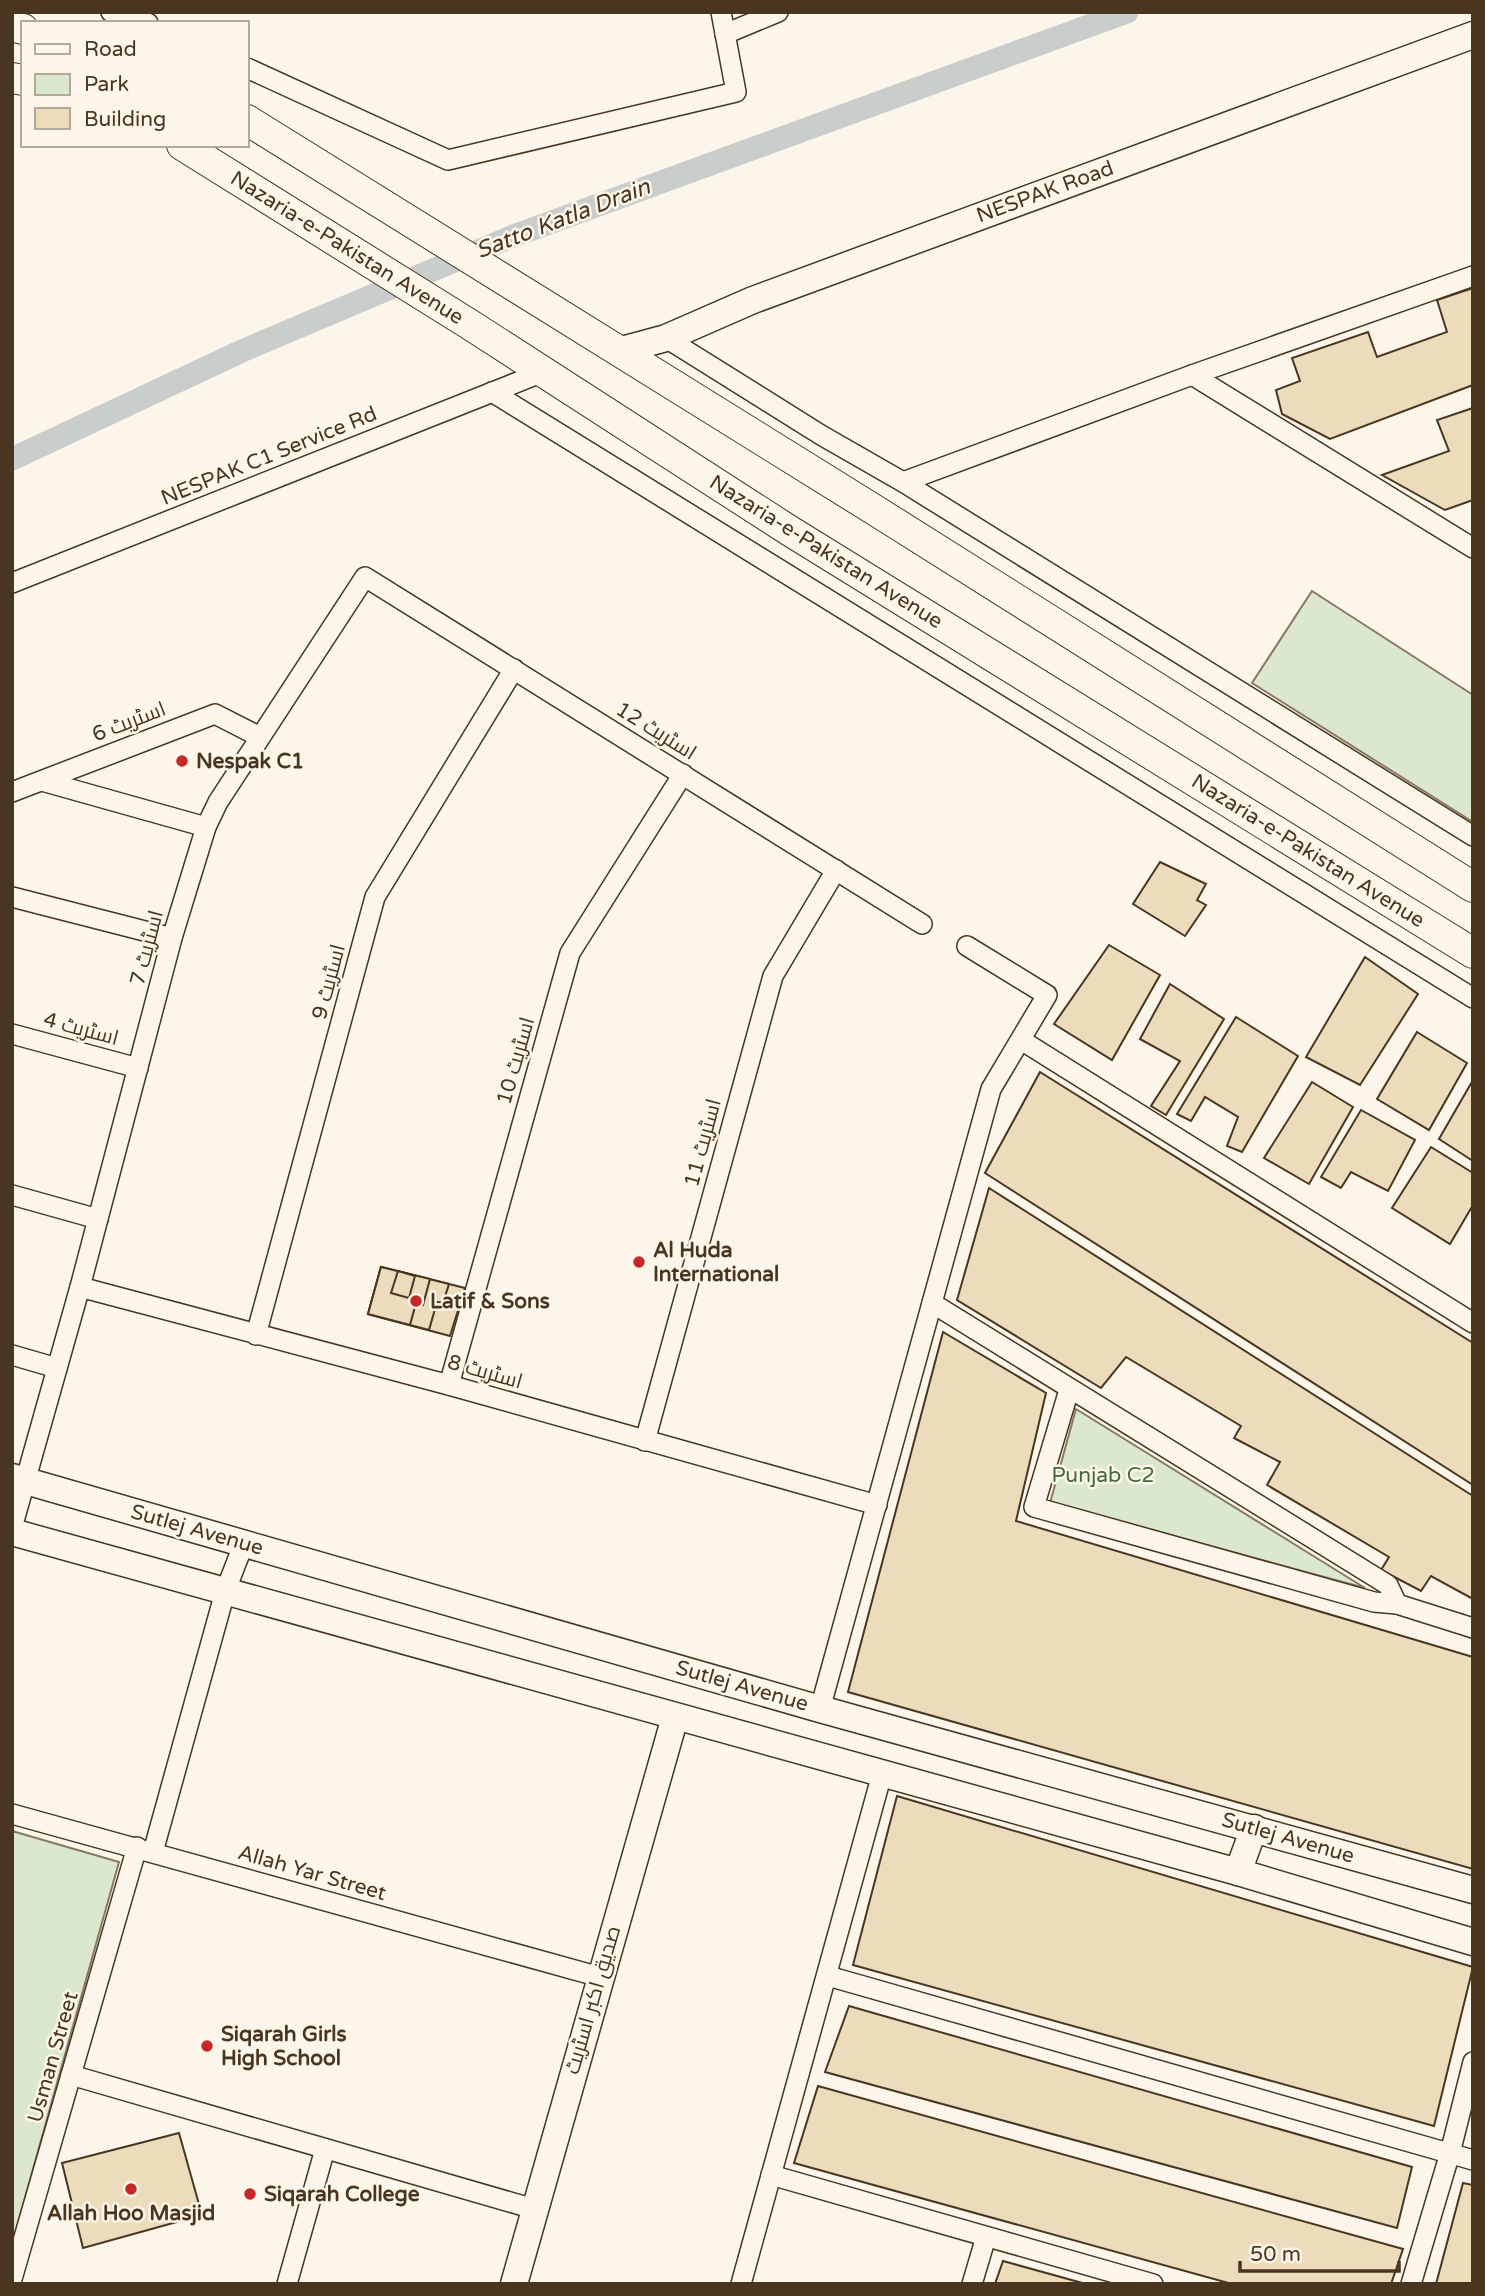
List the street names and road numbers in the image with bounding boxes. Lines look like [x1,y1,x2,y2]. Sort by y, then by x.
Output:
street label: NESPAK Road [973,156,1117,228]
street label: Nazaria-e-Pakistan Avenue [226,166,468,330]
street label: NESPAK C1 Service Rd [157,401,381,511]
street label: Nazaria-e-Pakistan Avenue [705,470,947,634]
street label: اسٹریٹ 6 [89,697,169,747]
street label: اسٹریٹ 12 [611,697,701,765]
street label: Nazaria-e-Pakistan Avenue [1187,769,1429,933]
street label: اسٹریٹ 7 [125,908,169,988]
street label: اسٹریٹ 9 [307,942,351,1022]
street label: اسٹریٹ 4 [41,1007,121,1051]
street label: اسٹریٹ 10 [492,1014,540,1108]
street label: اسٹریٹ 11 [679,1096,727,1190]
street label: اسٹریٹ 8 [445,1349,525,1395]
street label: Sutlej Avenue [128,1499,266,1561]
street label: Sutlej Avenue [673,1655,811,1717]
street label: Sutlej Avenue [1219,1807,1357,1869]
street label: Allah Yar Street [235,1840,389,1906]
street label: صدیق اکبر اسٹریٹ [560,1923,626,2077]
street label: Usman Street [22,1989,84,2125]

